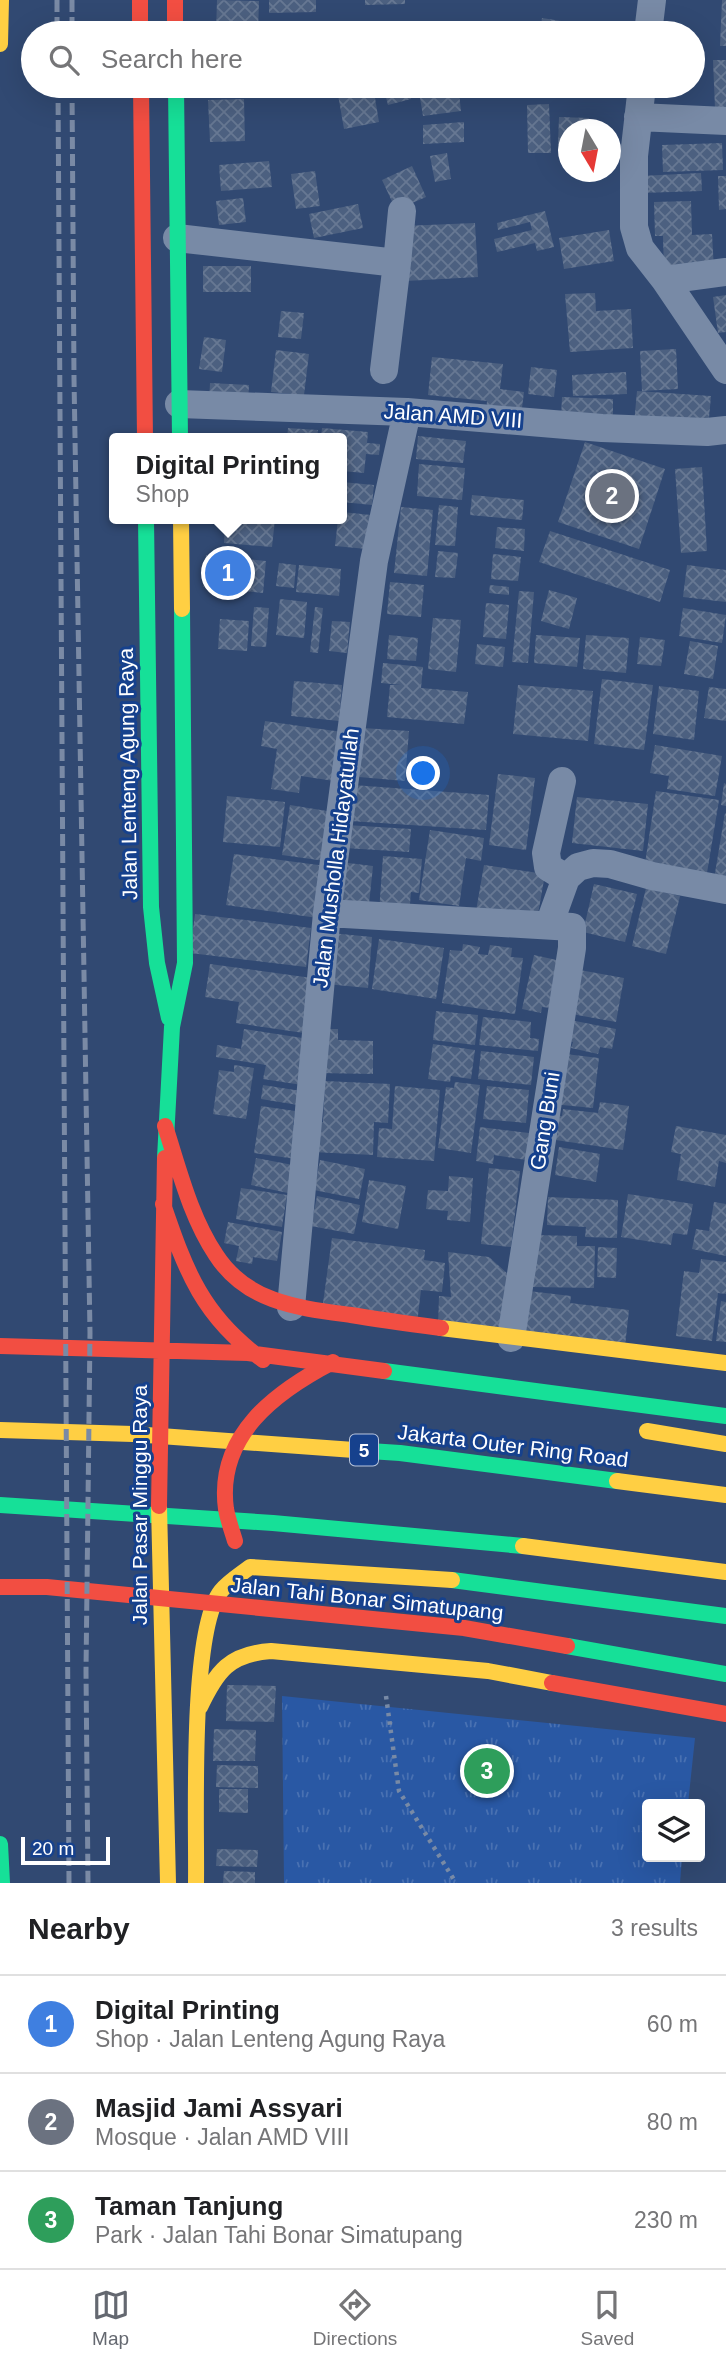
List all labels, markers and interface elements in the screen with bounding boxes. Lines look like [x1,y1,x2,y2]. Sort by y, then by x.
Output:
search box [21,21,705,98]
icon: search [45,41,83,79]
text: Search here [101,44,243,74]
north arrow [558,119,621,182]
street label: Jalan AMD VIII [383,399,523,432]
popup [109,433,347,524]
text: Digital Printing [136,450,320,480]
pin: 2 [589,470,635,522]
text: Shop [136,481,189,507]
pin: 1 [205,547,251,599]
street label: Jalan Lenteng Agung Raya [114,647,141,900]
street label: Jalan Musholla Hidayatullah [308,727,363,989]
your location [406,756,440,790]
street label: Gang Buni [525,1070,564,1172]
street label: Jalan Pasar Minggu Raya [128,1384,151,1625]
street label: Jakarta Outer Ring Road [396,1420,630,1471]
road number: 5 [350,1434,378,1466]
street label: Jalan Tahi Bonar Simatupang [230,1573,504,1624]
pin: 3 [464,1745,510,1797]
map controls [642,1799,705,1862]
button: layers [642,1799,705,1862]
scale bar [21,1834,110,1866]
text: 20 m [32,1838,74,1859]
text: Nearby [28,1912,130,1945]
text: 3 results [611,1915,698,1941]
text: Digital Printing [95,1995,280,2025]
text: 1 [45,2011,57,2037]
text: 60 m [647,2011,698,2037]
text: Shop · Jalan Lenteng Agung Raya [95,2026,445,2052]
text: Masjid Jami Assyari [95,2093,343,2123]
text: 2 [45,2109,57,2135]
text: 80 m [647,2109,698,2135]
text: Mosque · Jalan AMD VIII [95,2124,349,2150]
text: Taman Tanjung [95,2191,283,2221]
text: 3 [45,2207,57,2233]
text: 230 m [634,2207,698,2233]
text: Park · Jalan Tahi Bonar Simatupang [95,2222,463,2248]
tab: Map [92,2286,130,2350]
tab: Directions [313,2286,397,2350]
tab: Saved [580,2286,634,2350]

